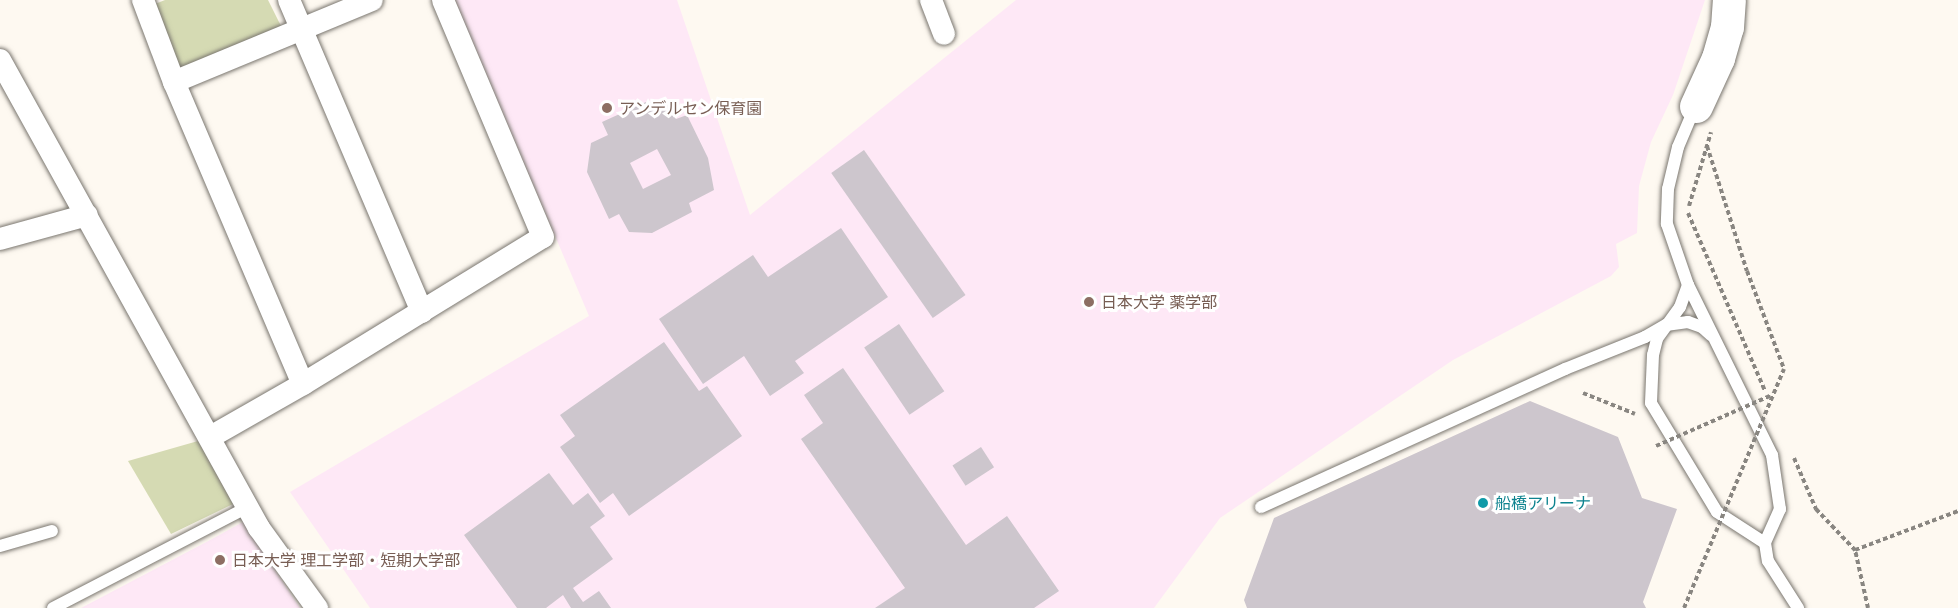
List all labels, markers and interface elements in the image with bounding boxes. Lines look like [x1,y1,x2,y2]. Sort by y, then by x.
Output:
place label: アンデルセン保育園 [619,98,763,118]
marker: アンデルセン保育園 [600,101,614,115]
place label: 日本大学 薬学部 [1101,292,1217,312]
marker: 日本大学 薬学部 [1082,295,1096,309]
place label: 船橋アリーナ [1495,493,1591,513]
marker: 船橋アリーナ [1476,496,1490,510]
place label: 日本大学 理工学部・短期大学部 [232,550,460,570]
marker: 日本大学 理工学部・短期大学部 [213,553,227,567]

